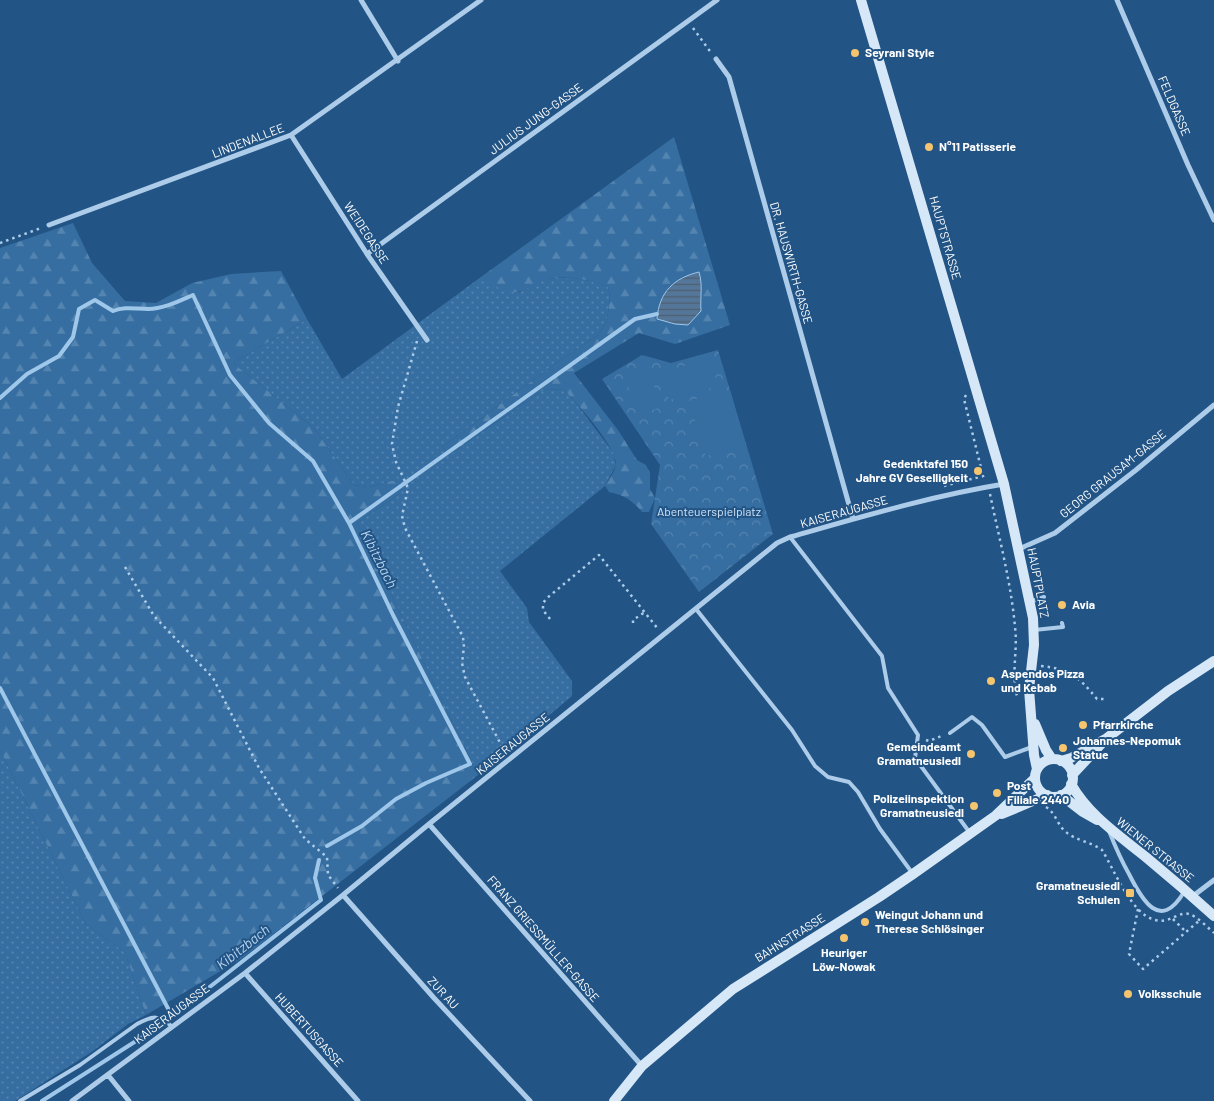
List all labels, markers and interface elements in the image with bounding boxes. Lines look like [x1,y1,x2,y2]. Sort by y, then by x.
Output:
place label: Seyrani Style [865,45,935,59]
marker: Seyrani Style [849,47,861,59]
street label: FELDGASSE [1156,74,1194,138]
street label: JULIUS JUNG-GASSE [486,80,585,157]
street label: LINDENALLEE [210,120,286,160]
place label: N°11 Patisserie [939,139,1017,153]
marker: N°11 Patisserie [923,141,935,153]
street label: HAUPTSTRASSE [927,194,965,281]
street label: WEIDEGASSE [342,199,392,266]
street label: DR. HAUSWIRTH-GASSE [768,200,816,325]
street label: GEORG GRAUSAM-GASSE [1057,426,1168,520]
place label: Gedenktafel 150 Jahre GV Geselligkeit [856,456,968,484]
marker: Gedenktafel 150 Jahre GV Geselligkeit [972,465,984,477]
street label: KAISERAUGASSE [798,492,889,530]
park label: Abenteuerspielplatz [657,504,761,518]
water label: Kibitzbach [358,527,401,591]
street label: HAUPTPLATZ [1025,547,1053,619]
place label: Avia [1072,597,1095,611]
marker: Avia [1056,599,1068,611]
place label: Aspendos Pizza und Kebab [1001,666,1084,694]
marker: Aspendos Pizza und Kebab [985,675,997,687]
street label: KAISERAUGASSE [473,709,552,777]
place label: Pfarrkirche [1093,717,1154,731]
marker: Pfarrkirche [1077,719,1089,731]
place label: Johannes-Nepomuk Statue [1073,733,1182,761]
place label: Gemeindeamt Gramatneusiedl [877,739,961,767]
marker: Johannes-Nepomuk Statue [1057,742,1069,754]
marker: Gemeindeamt Gramatneusiedl [965,748,977,760]
place label: Post Filiale 2440 [1007,778,1069,806]
marker: Post Filiale 2440 [991,787,1003,799]
place label: Polizeiinspektion Gramatneusiedl [873,791,964,819]
marker: Polizeiinspektion Gramatneusiedl [968,800,980,812]
street label: WIENER STRASSE [1114,814,1197,885]
street label: FRANZ GRIESSMÜLLER-GASSE [485,872,602,1004]
place label: Gramatneusiedl Schulen [1036,878,1120,906]
marker: Gramatneusiedl Schulen [1124,887,1136,899]
place label: Weingut Johann und Therese Schlösinger [875,907,985,935]
street label: BAHNSTRASSE [752,910,827,964]
marker: Weingut Johann und Therese Schlösinger [859,916,871,928]
water label: Kibitzbach [213,921,273,973]
marker: Heuriger Löw-Nowak [838,932,850,944]
place label: Heuriger Löw-Nowak [812,945,876,973]
street label: ZUR AU [425,973,462,1011]
street label: KAISERAUGASSE [131,980,212,1046]
place label: Volksschule [1138,986,1202,1000]
marker: Volksschule [1122,988,1134,1000]
street label: HUBERTUSGASSE [273,989,347,1069]

